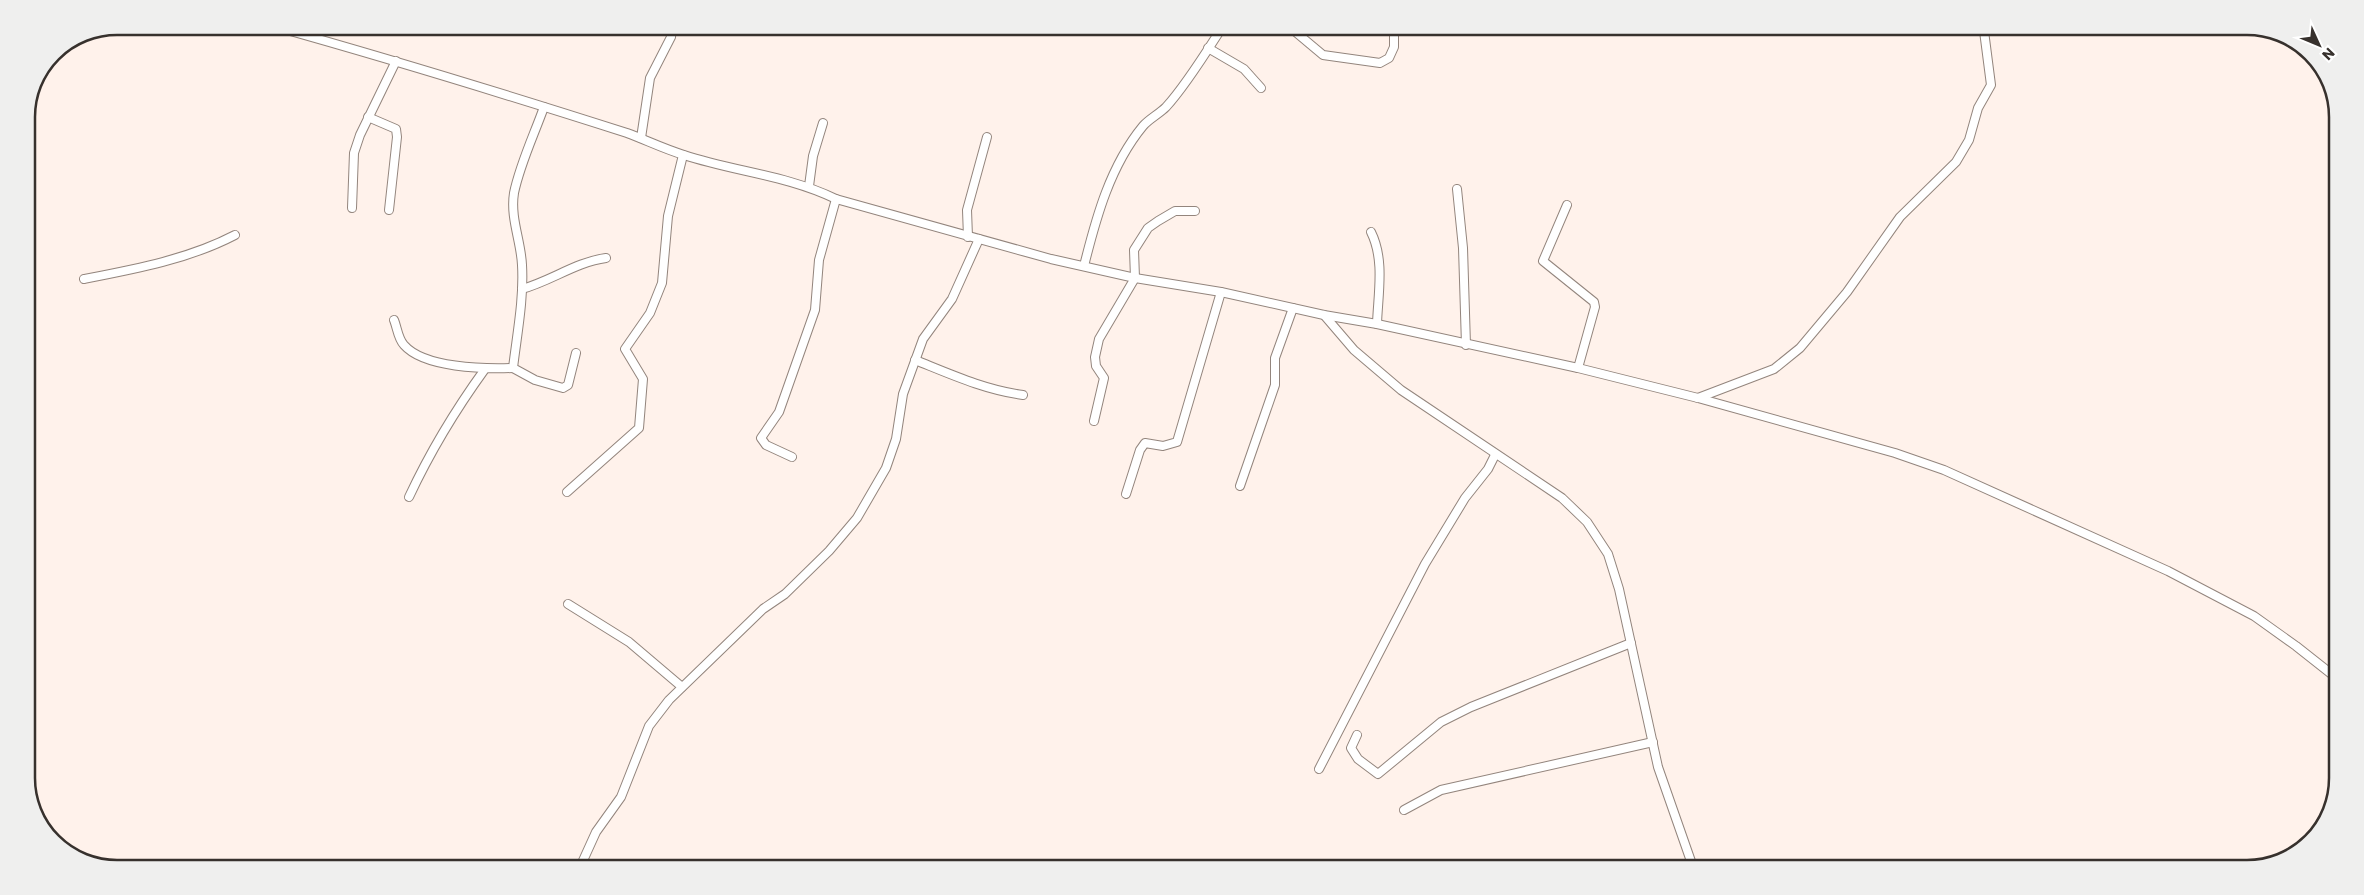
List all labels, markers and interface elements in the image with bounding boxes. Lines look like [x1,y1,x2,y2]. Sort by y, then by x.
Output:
north arrow [2294,20,2344,70]
text: N [2318,43,2339,65]

